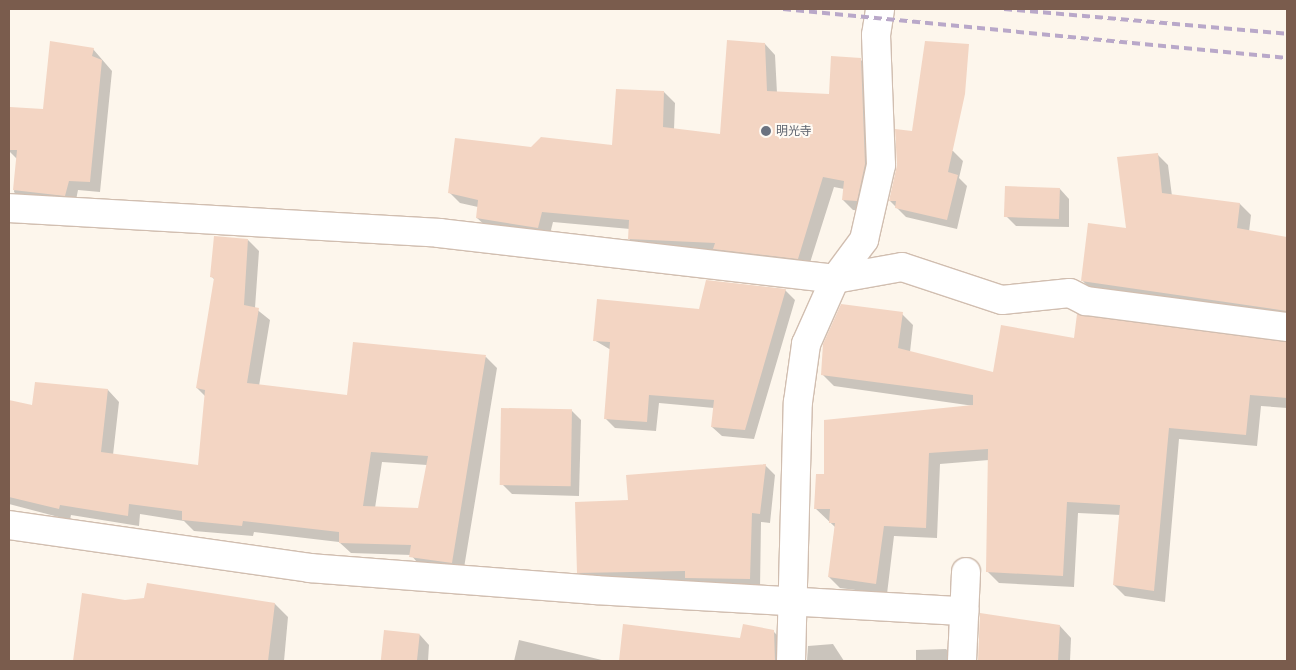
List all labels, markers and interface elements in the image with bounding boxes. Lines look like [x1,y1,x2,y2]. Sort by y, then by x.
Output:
place label: 明光寺 [776,124,812,138]
marker: 明光寺 [760,125,772,137]

